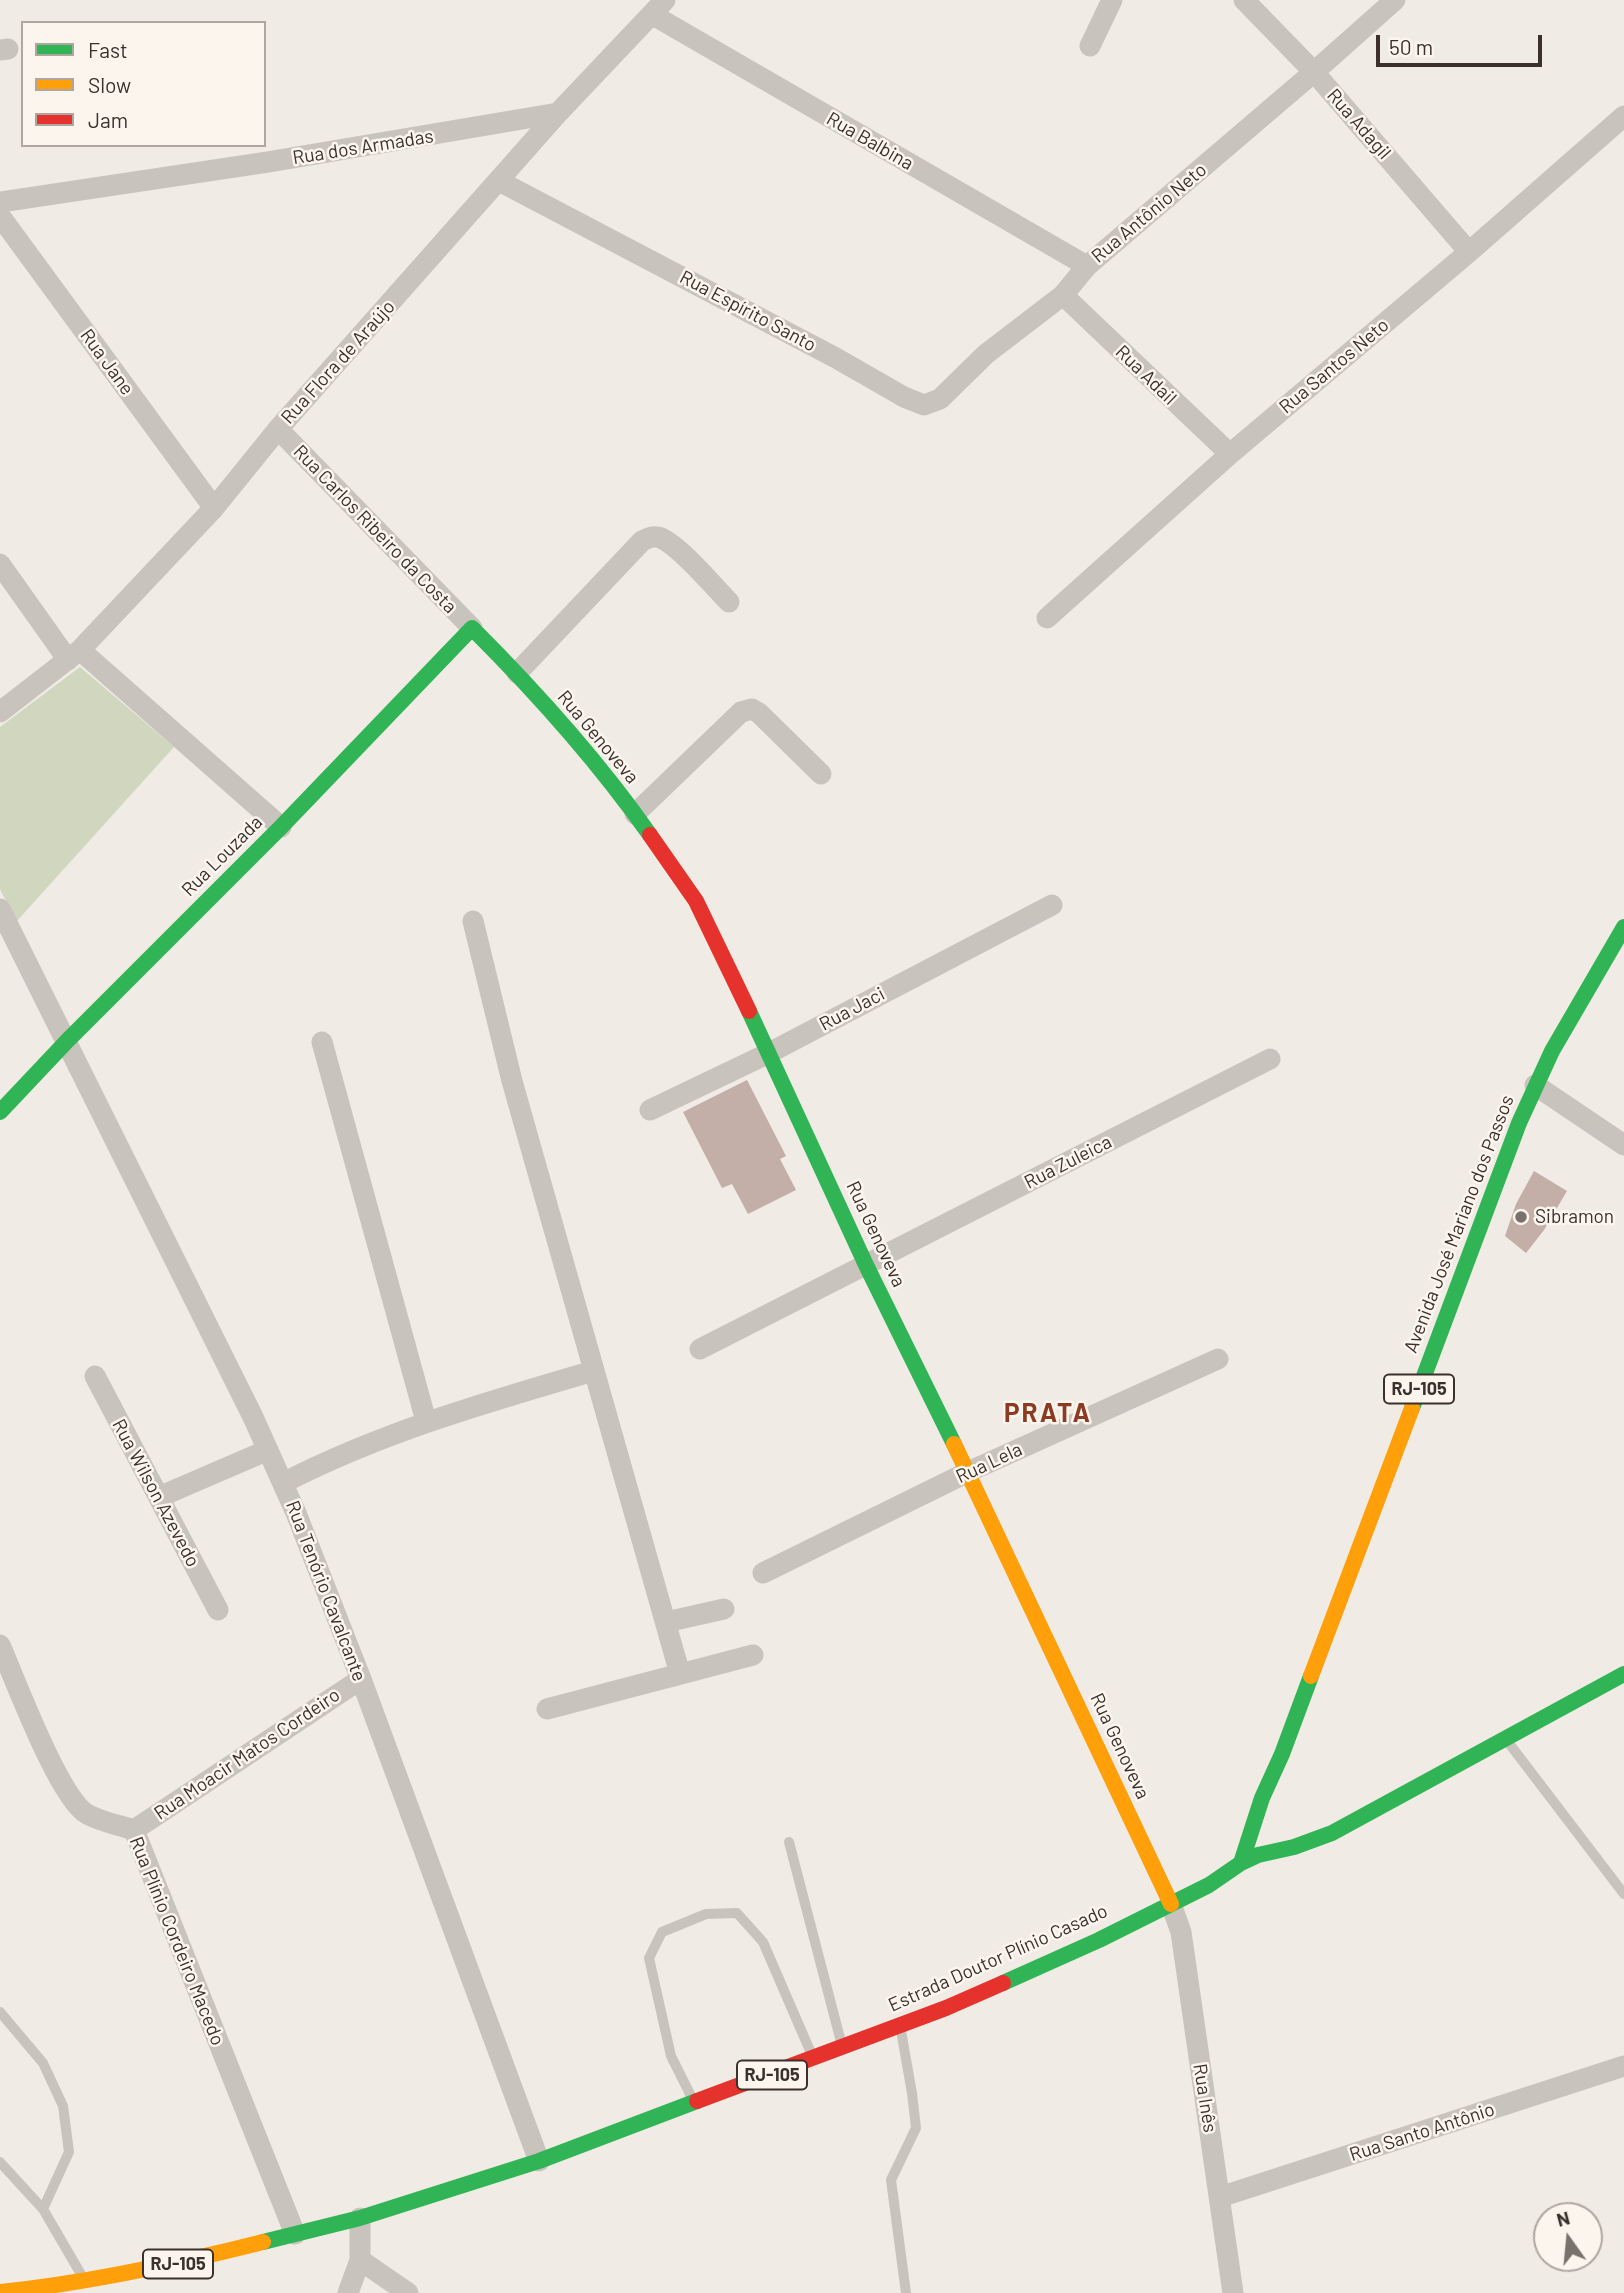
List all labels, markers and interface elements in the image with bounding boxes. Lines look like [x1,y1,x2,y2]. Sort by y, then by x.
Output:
legend [21,21,266,147]
scale bar [1379,21,1545,65]
text: 50 m [1389,34,1433,59]
text: Fast [88,37,128,62]
text: Slow [88,72,131,97]
street label: Rua Adagil [1322,84,1396,164]
text: Jam [88,107,128,132]
street label: Rua Balbina [823,107,917,175]
street label: Rua dos Armadas [291,125,435,169]
street label: Rua Antônio Neto [1087,158,1211,268]
street label: Rua Espírito Santo [676,265,820,357]
street label: Rua Flora de Araújo [276,295,400,429]
street label: Rua Santos Neto [1275,314,1393,418]
street label: Rua Jane [75,324,139,400]
street label: Rua Adail [1111,340,1181,410]
street label: Rua Carlos Ribeiro da Costa [289,440,461,618]
street label: Rua Genoveva [553,686,643,788]
street label: Rua Louzada [177,811,267,901]
street label: Rua Jaci [815,982,889,1036]
street label: Avenida José Mariano dos Passos [1399,1092,1519,1356]
street label: Rua Zuleica [1021,1130,1115,1194]
street label: Rua Genoveva [842,1177,910,1291]
place label: Sibramon [1535,1206,1614,1228]
marker: Sibramon [1513,1209,1529,1225]
road number: RJ-105 [1384,1374,1454,1404]
district label: PRATA [1005,1397,1091,1429]
street label: Rua Wilson Azevedo [107,1415,205,1571]
street label: Rua Lela [952,1438,1026,1488]
street label: Rua Tenório Cavalcante [281,1497,371,1685]
street label: Rua Moacir Matos Cordeiro [150,1683,344,1825]
street label: Rua Genoveva [1086,1689,1154,1803]
street label: Rua Plínio Cordeiro Macedo [125,1833,229,2049]
street label: Estrada Doutor Plínio Casado [885,1899,1111,2017]
road number: RJ-105 [737,2060,807,2090]
street label: Rua Inês [1188,2062,1222,2134]
street label: Rua Santo Antônio [1347,2098,1497,2166]
north arrow [1533,2202,1603,2272]
text: N [1554,2205,1572,2231]
road number: RJ-105 [143,2250,213,2278]

